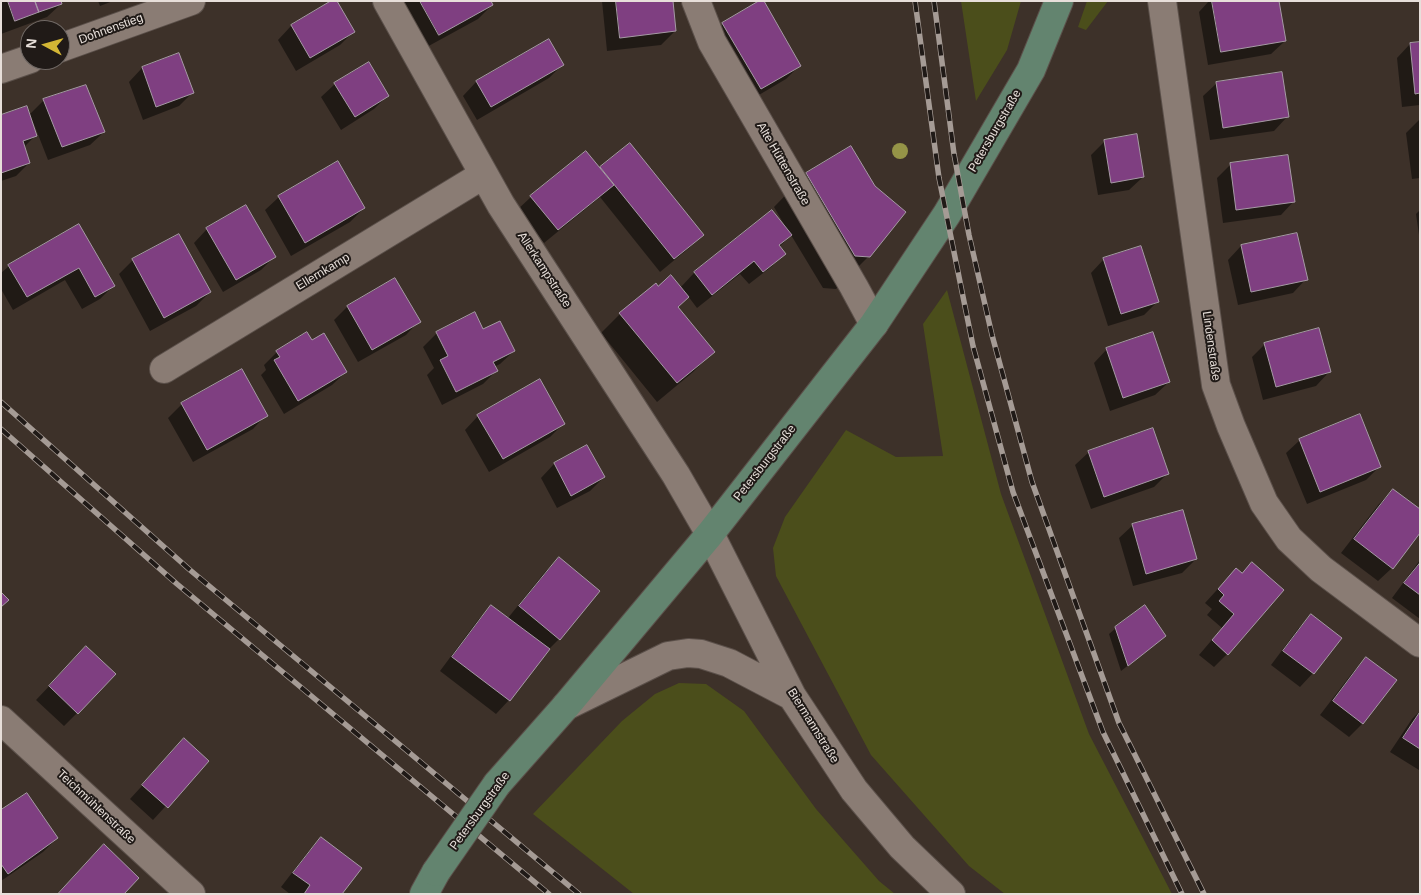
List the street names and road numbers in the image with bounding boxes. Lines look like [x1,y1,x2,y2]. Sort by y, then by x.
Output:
street label: Dohnenstieg [77,11,145,47]
street label: Petersburgstraße [966,87,1024,175]
street label: Alte Hüttenstraße [753,120,813,208]
street label: Allerkampstraße [514,229,574,311]
street label: Ellernkamp [294,250,352,294]
street label: Lindenstraße [1199,310,1223,382]
street label: Petersburgstraße [731,422,799,504]
street label: Biermannstraße [784,686,842,766]
street label: Teichmühlenstraße [54,767,138,847]
street label: Petersburgstraße [447,769,513,853]

